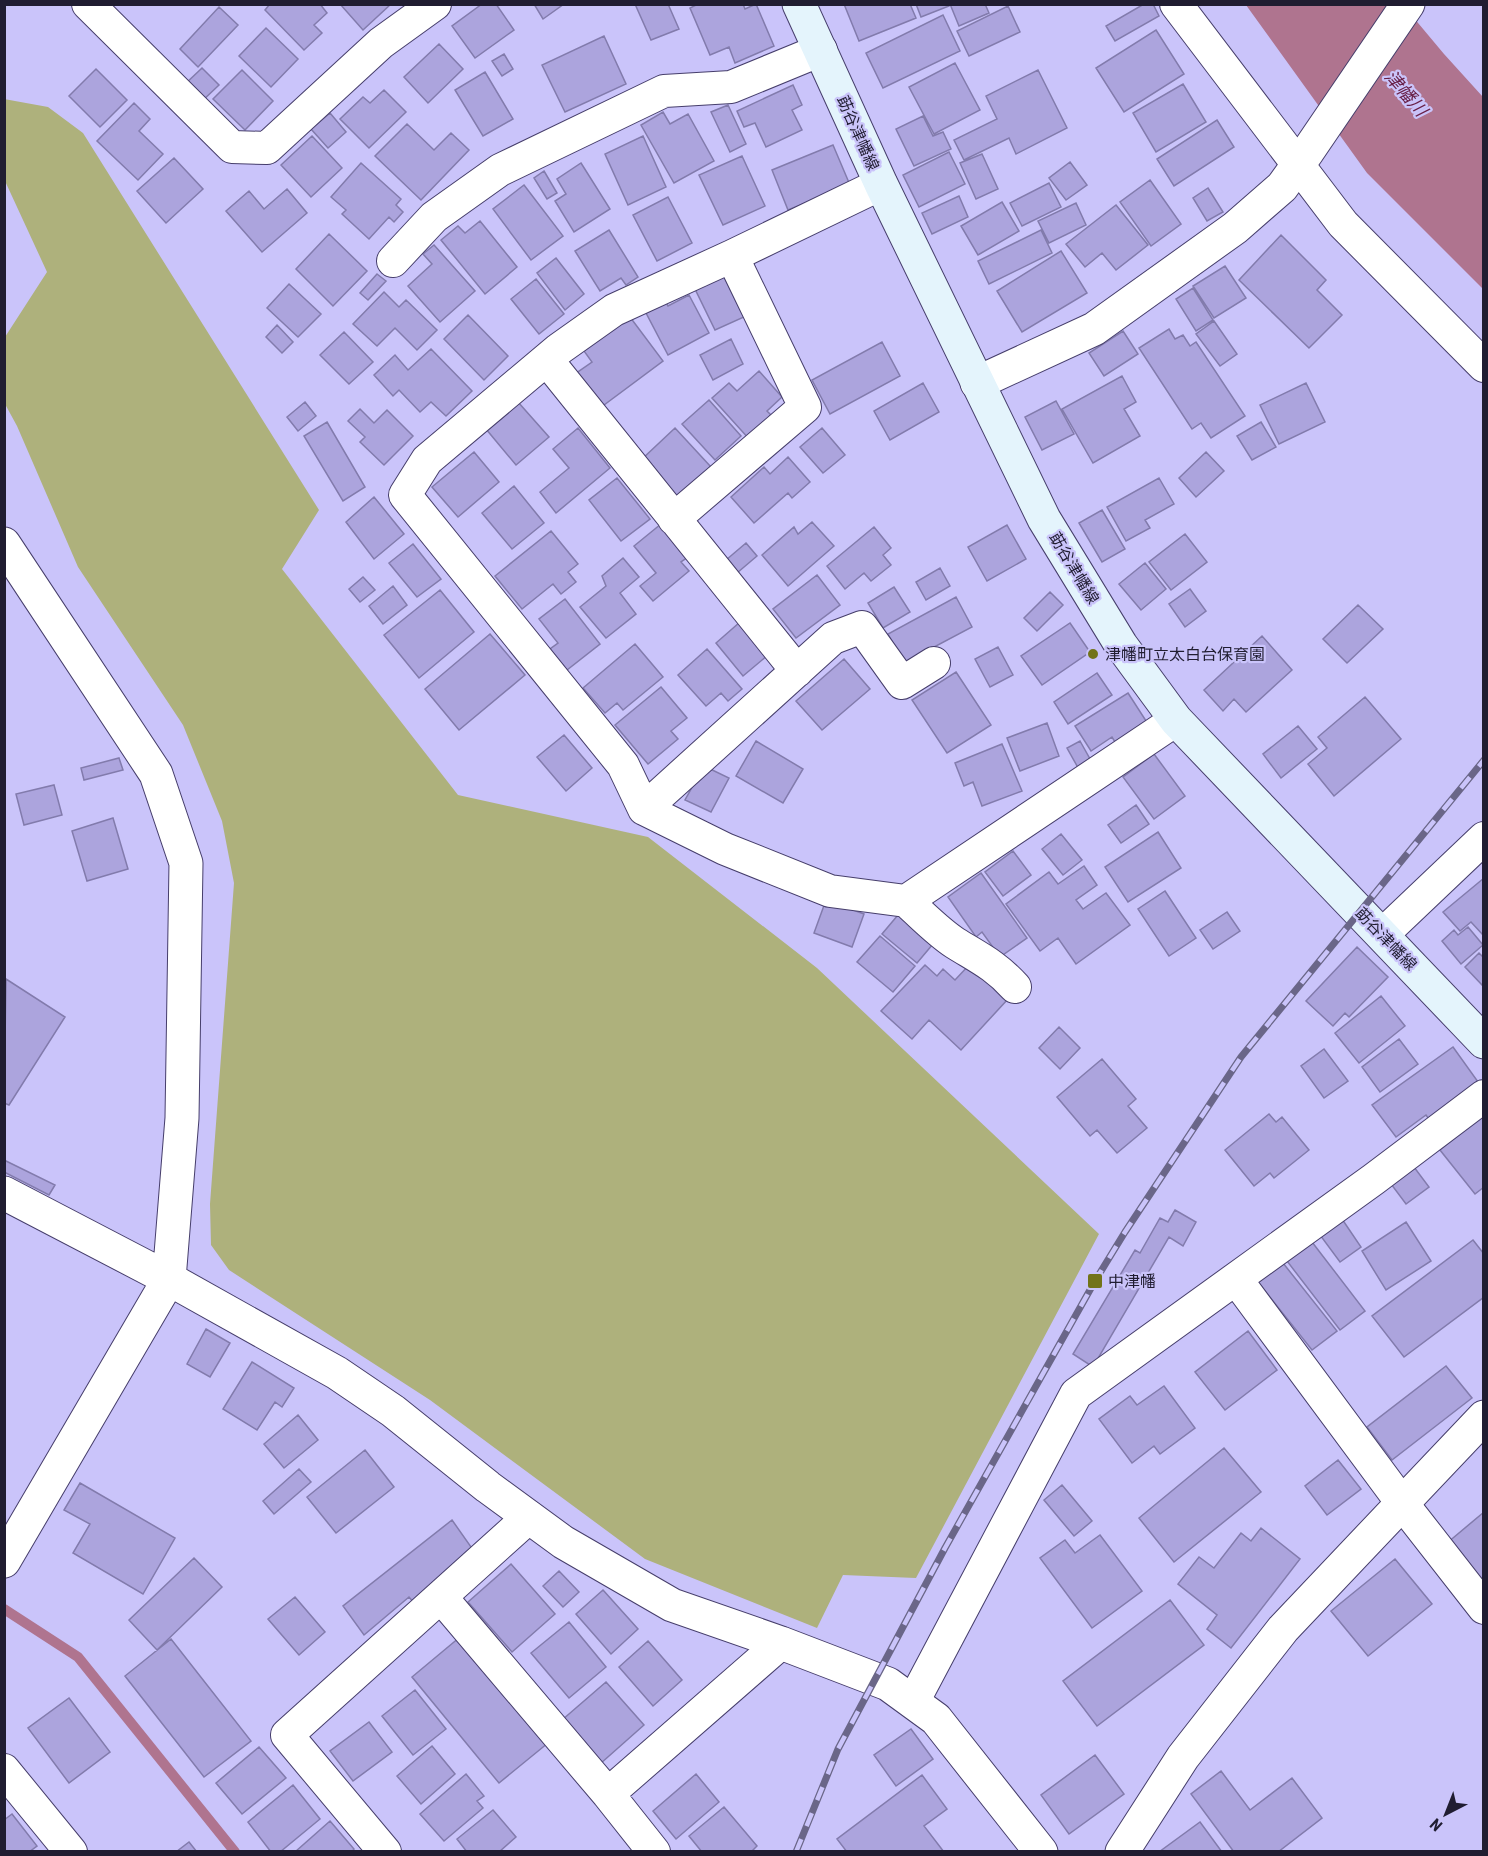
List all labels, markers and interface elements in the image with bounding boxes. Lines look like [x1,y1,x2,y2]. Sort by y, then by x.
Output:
water label: 津幡川 [1380,66,1433,122]
street label: 莇谷津幡線 [833,93,883,173]
street label: 莇谷津幡線 [1045,529,1103,607]
place label: 津幡町立太白台保育園 [1105,645,1265,664]
marker: 津幡町立太白台保育園 [1086,647,1100,661]
street label: 莇谷津幡線 [1351,904,1421,974]
marker: 中津幡 [1086,1272,1104,1290]
place label: 中津幡 [1108,1272,1156,1291]
north arrow [1416,1784,1476,1844]
text: N [1426,1814,1446,1835]

